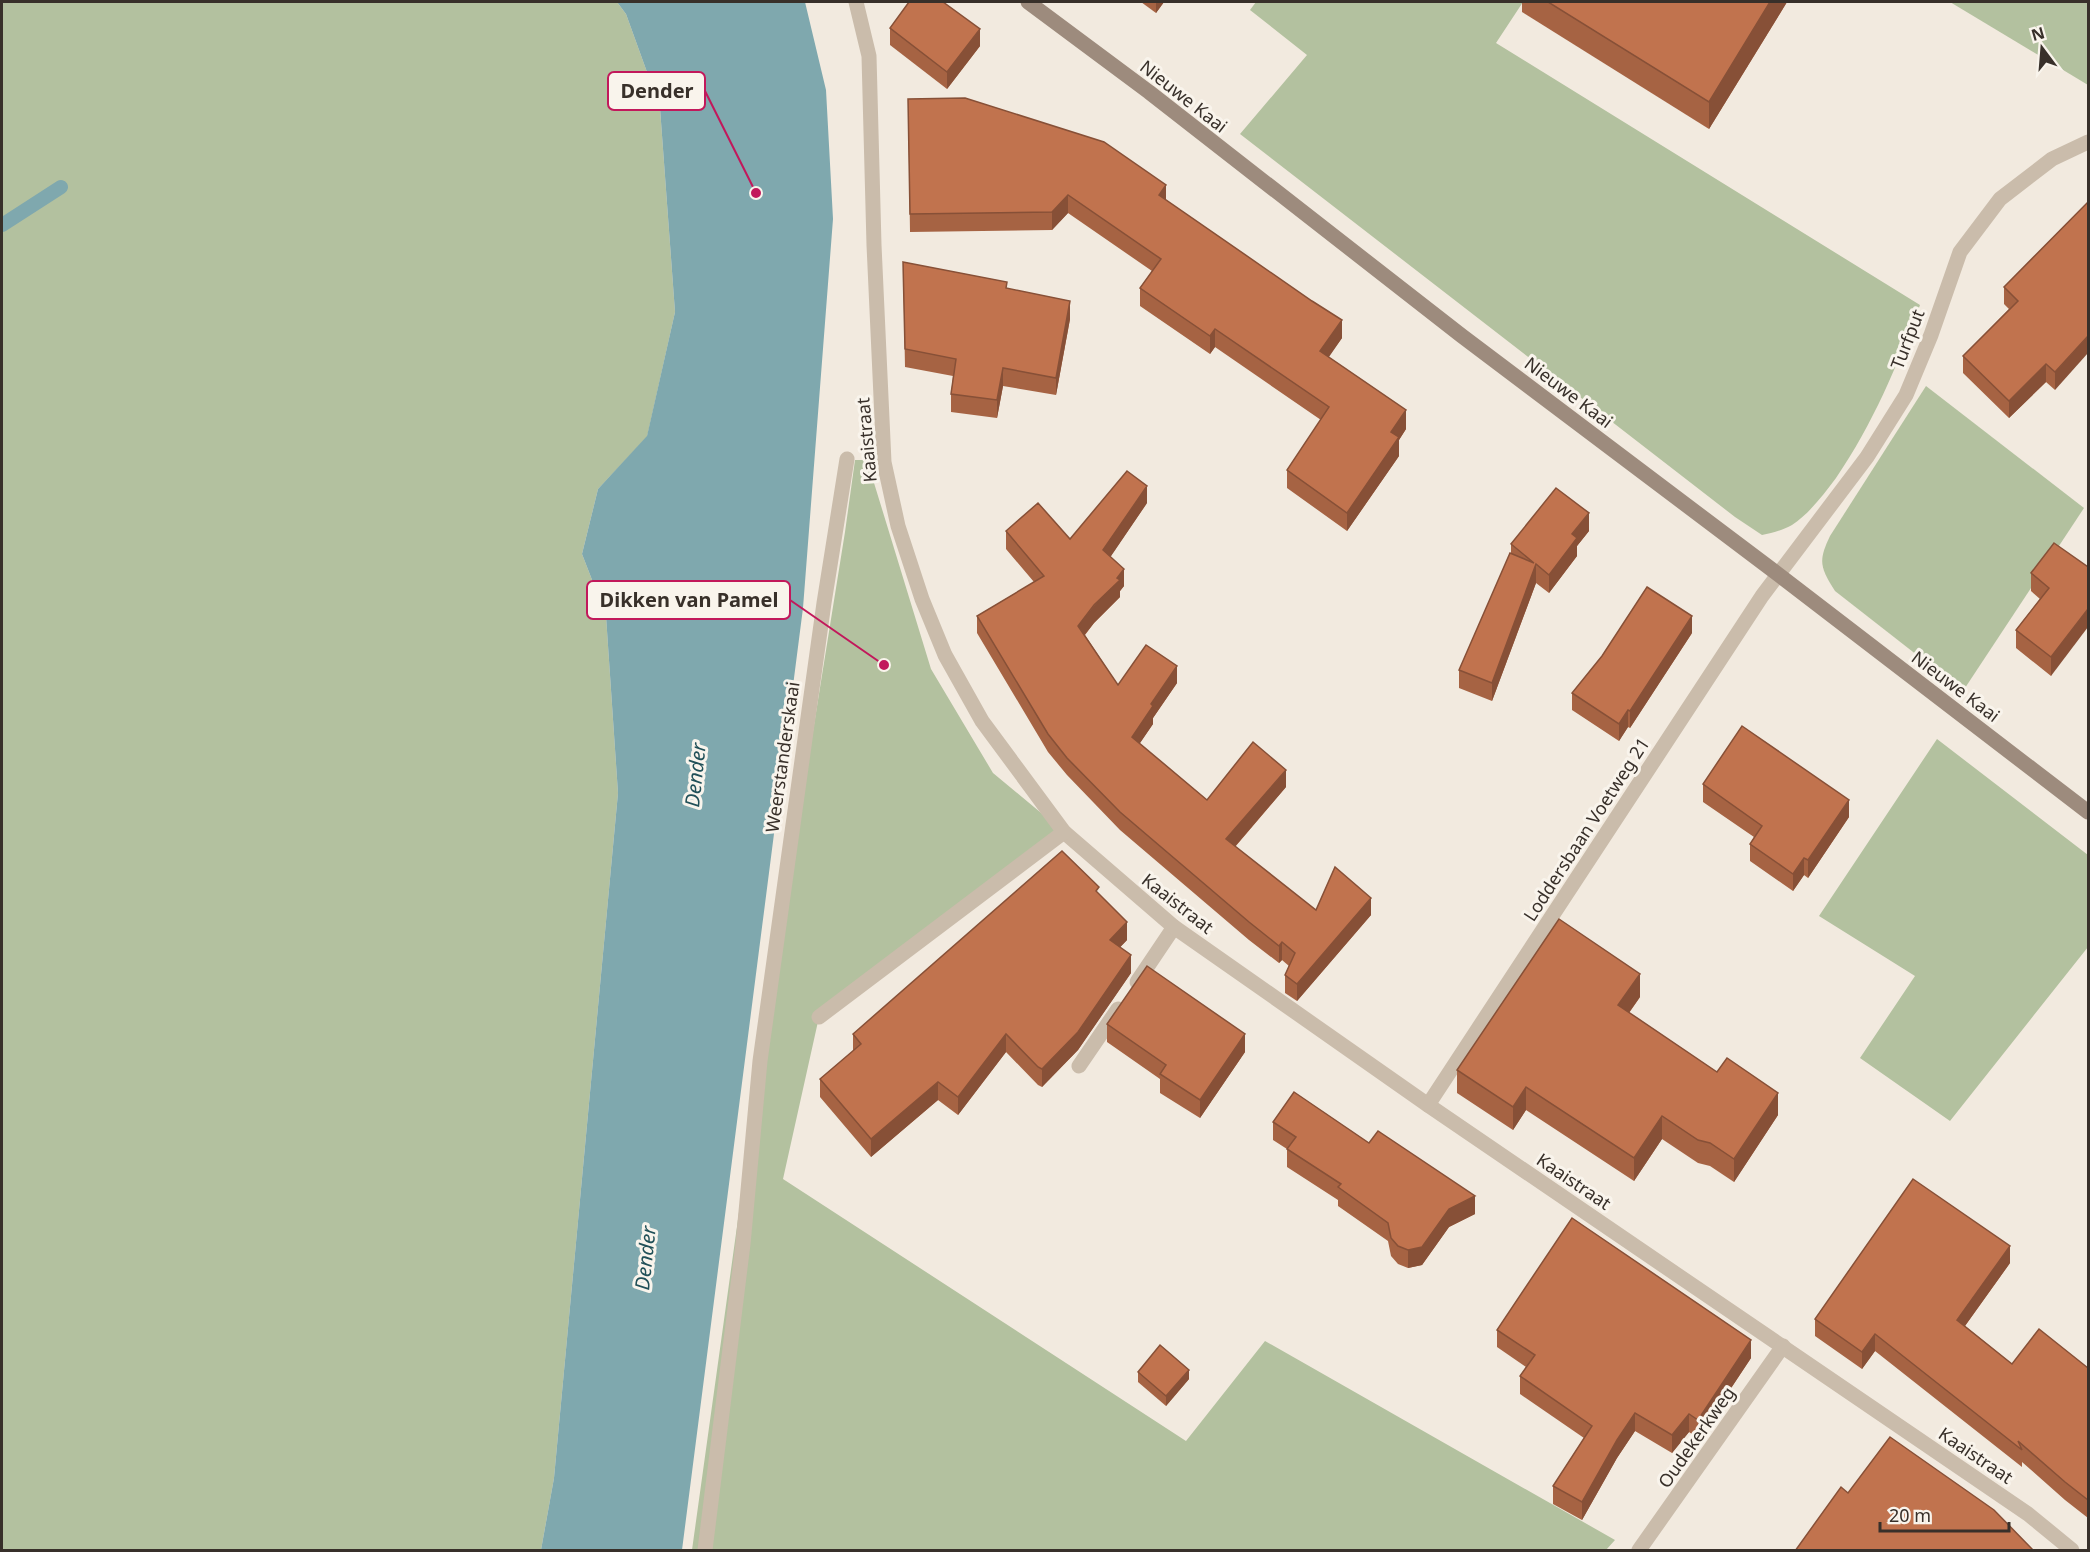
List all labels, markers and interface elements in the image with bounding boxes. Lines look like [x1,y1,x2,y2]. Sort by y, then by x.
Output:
north arrow [2012,18,2072,78]
text: N [2029,21,2047,46]
street label: Nieuwe Kaai [1135,54,1233,138]
callout: Dender [608,72,705,110]
text: Dender [620,77,694,104]
street label: Turfput [1885,305,1930,373]
street label: Nieuwe Kaai [1520,351,1618,433]
street label: Kaaistraat [850,396,882,483]
callout: Dikken van Pamel [587,581,790,619]
text: Dikken van Pamel [600,586,778,613]
street label: Nieuwe Kaai [1907,645,2005,727]
street label: Weerstanderskaai [760,680,804,834]
street label: Loddersbaan Voetweg 21 [1518,733,1654,925]
water label: Dender [678,741,712,808]
street label: Kaaistraat [1137,867,1219,939]
street label: Kaaistraat [1532,1147,1616,1215]
water label: Dender [628,1224,662,1291]
street label: Oudekerkweg [1652,1382,1740,1492]
street label: Kaaistraat [1934,1421,2018,1489]
scale bar [1880,1495,2009,1533]
text: 20 m [1889,1503,1931,1527]

